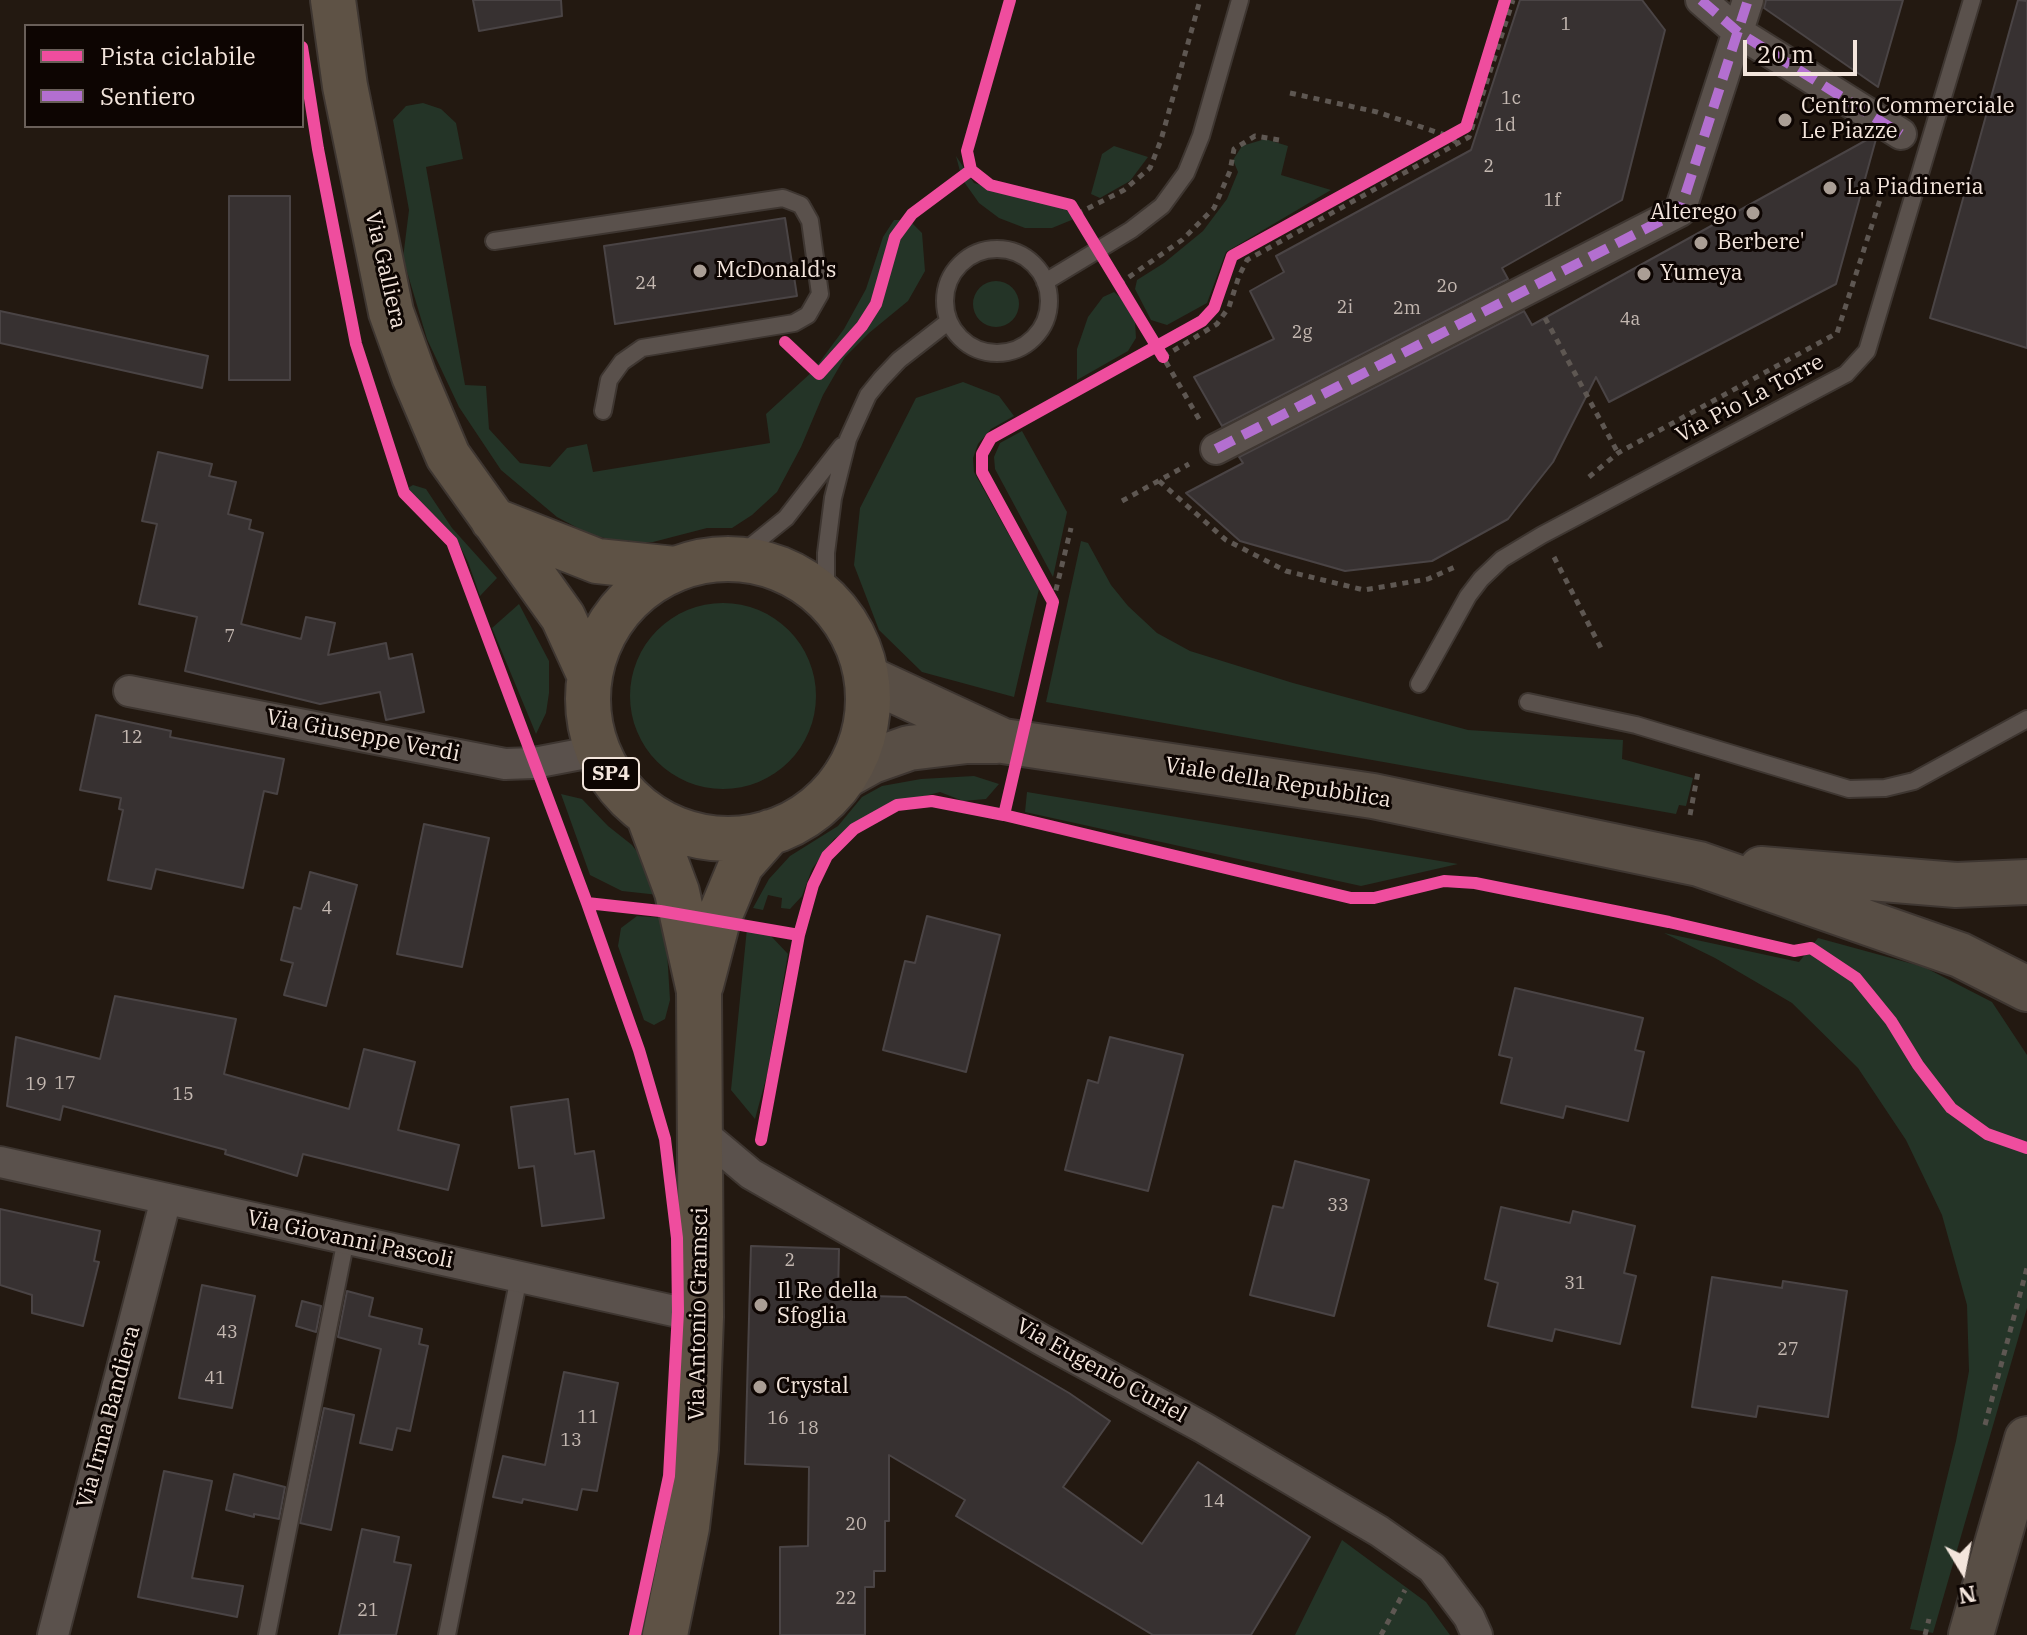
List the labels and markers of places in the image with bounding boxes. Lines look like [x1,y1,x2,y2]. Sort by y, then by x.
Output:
place label: Centro Commerciale Le Piazze [1801,94,2015,146]
marker: Centro Commerciale Le Piazze [1776,111,1794,129]
place label: La Piadineria [1846,175,1984,201]
marker: La Piadineria [1821,179,1839,197]
place label: Alterego [1650,200,1737,226]
marker: Alterego [1744,204,1762,222]
place label: Berbere' [1717,230,1805,256]
marker: Berbere' [1692,234,1710,252]
place label: McDonald's [716,258,837,284]
place label: Yumeya [1660,261,1743,287]
marker: McDonald's [691,262,709,280]
marker: Yumeya [1635,265,1653,283]
place label: Il Re della Sfoglia [777,1279,878,1330]
marker: Il Re della Sfoglia [752,1296,770,1314]
place label: Crystal [776,1374,849,1400]
marker: Crystal [751,1378,769,1396]

